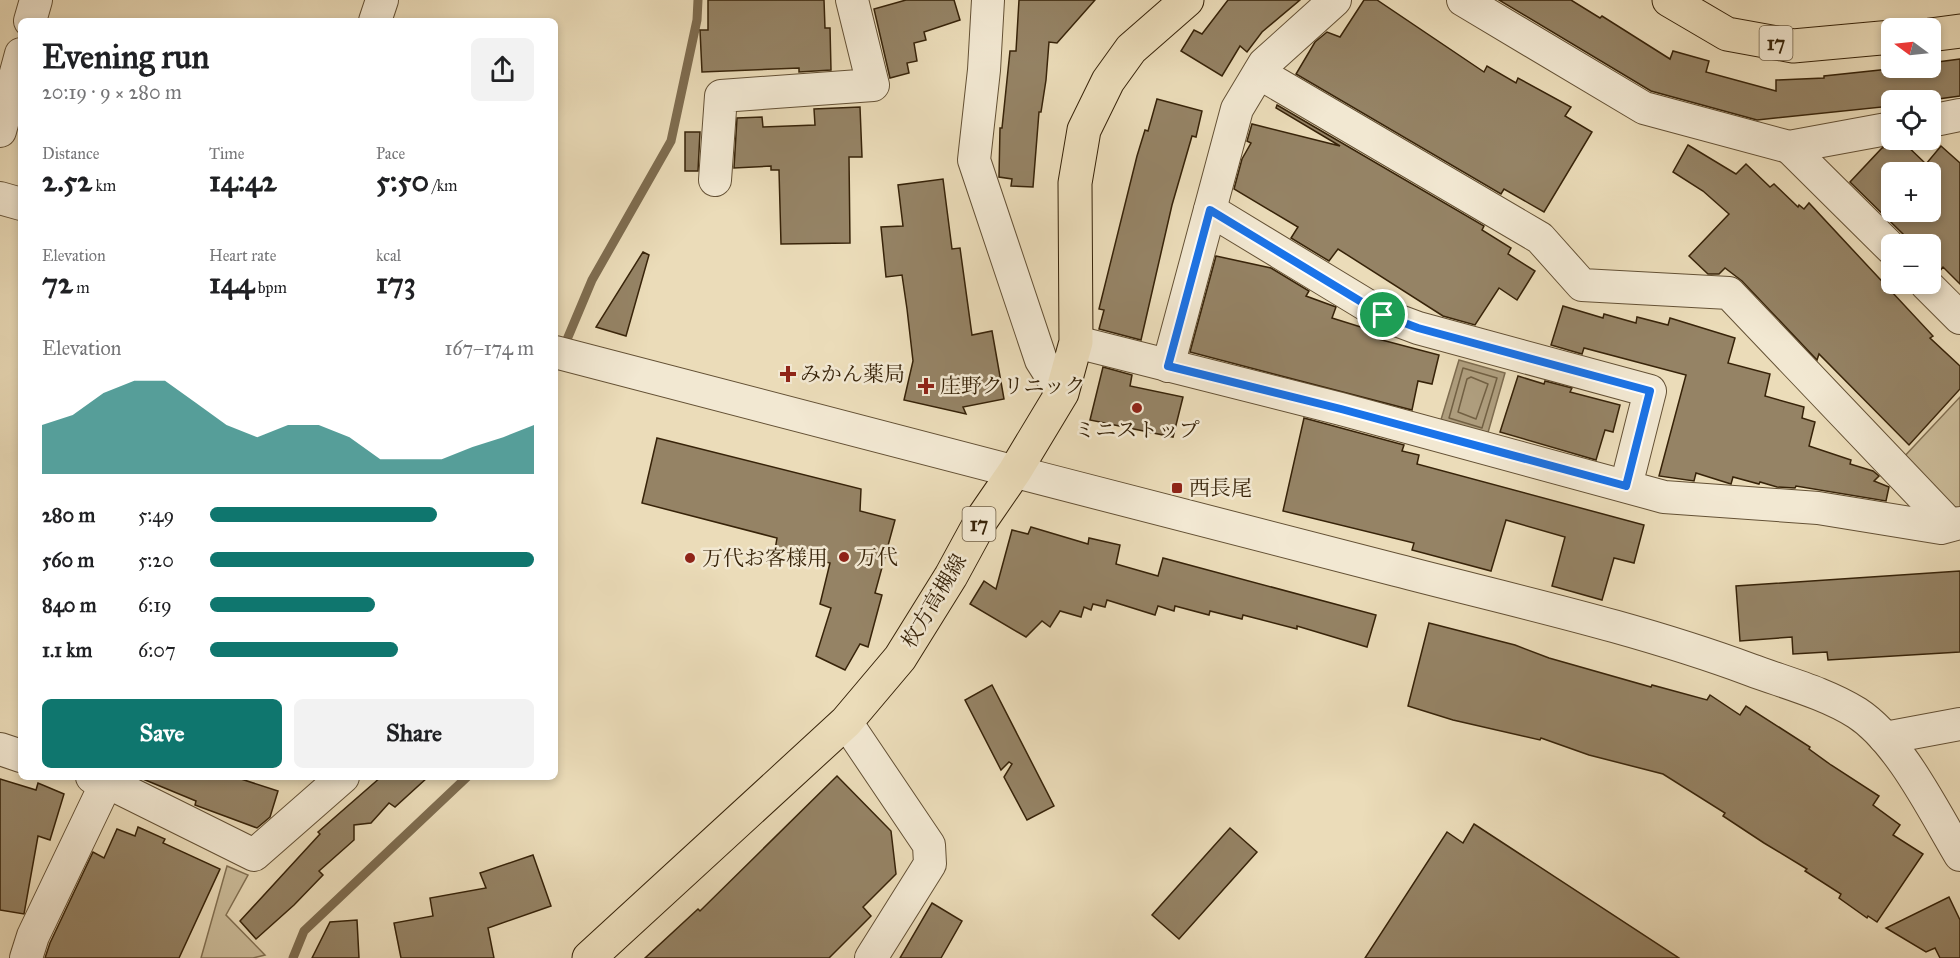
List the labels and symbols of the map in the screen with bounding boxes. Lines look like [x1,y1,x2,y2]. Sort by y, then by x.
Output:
north arrow [1881,18,1941,78]
road number: 17 [1760,26,1792,60]
pin [1357,289,1408,340]
place label: みかん薬局 [800,361,905,387]
marker: みかん薬局 [781,367,795,381]
place label: 庄野クリニック [940,373,1086,399]
marker: 庄野クリニック [917,377,935,395]
marker: ミニストップ [1130,401,1144,415]
place label: ミニストップ [1074,417,1200,443]
place label: 西長尾 [1189,475,1252,501]
marker: 西長尾 [1170,481,1184,495]
road number: 17 [962,507,996,541]
place label: 万代 [856,544,898,570]
place label: 万代お客様用 [702,545,828,571]
street label: 枚方高槻線 [896,549,972,653]
marker: 万代 [837,550,851,564]
marker: 万代お客様用 [683,551,697,565]

